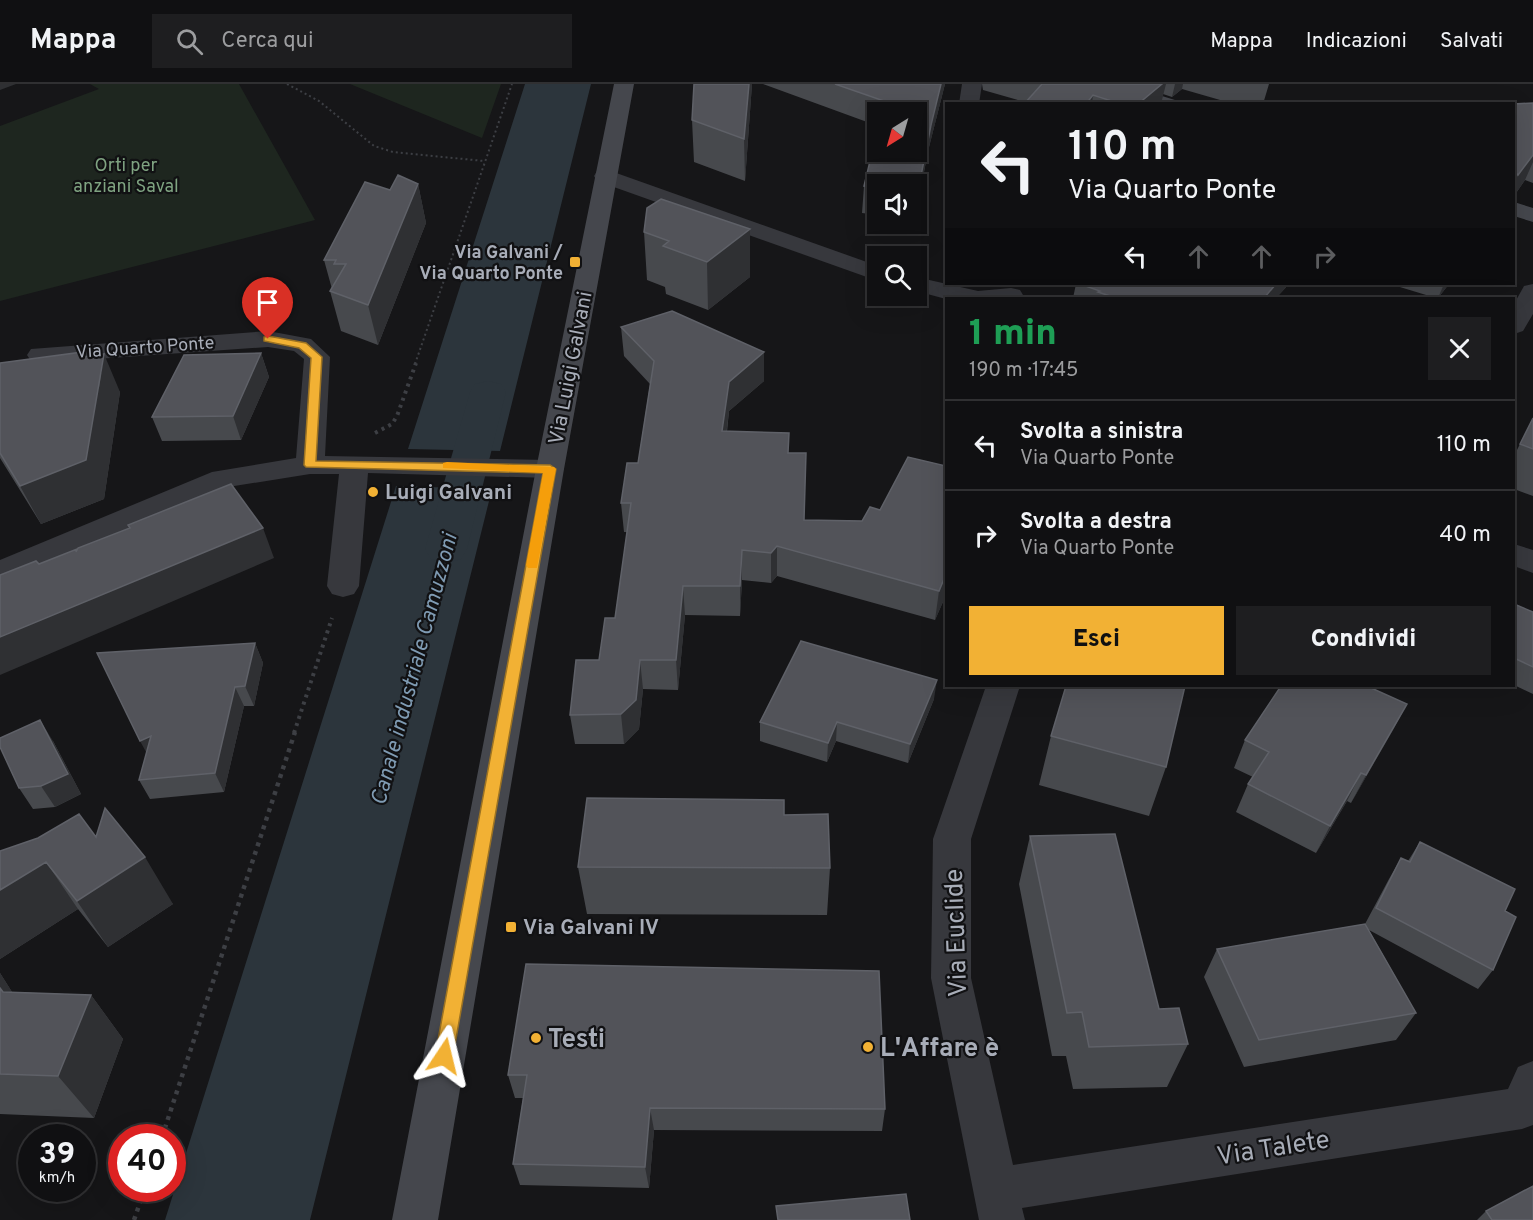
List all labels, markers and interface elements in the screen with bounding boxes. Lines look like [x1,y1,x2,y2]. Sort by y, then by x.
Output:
search box [152,14,572,68]
text: Mappa [30,23,116,59]
icon: search [173,25,206,58]
text: Cerca qui [221,28,314,55]
text: Mappa [1210,28,1273,55]
text: Indicazioni [1306,28,1407,55]
text: Salvati [1440,28,1503,55]
north arrow [867,102,927,162]
map controls [867,102,927,306]
text: 110 m [1068,122,1177,175]
icon: left [969,126,1047,204]
park label: Orti per anziani Saval [73,155,179,199]
button: sound [867,174,927,234]
text: Via Quarto Ponte [1068,174,1276,208]
icon: left [1119,240,1152,273]
icon: ahead [1182,240,1215,273]
icon: ahead [1245,240,1278,273]
icon: right [1308,240,1341,273]
place label: Via Galvani / Via Quarto Ponte [419,242,564,286]
button: search [867,246,927,306]
marker: Via Galvani / Via Quarto Ponte [568,255,582,269]
pin [242,277,293,339]
icon: arrive [251,286,284,319]
street label: Via Luigi Galvani [543,289,600,447]
text: 1 min [969,312,1057,358]
button: close [1428,317,1491,380]
street label: Via Quarto Ponte [75,332,215,365]
text: 190 m · 17:45 [969,358,1078,384]
text: Svolta a sinistra [1020,419,1183,446]
icon: left [969,429,1002,462]
text: 110 m [1437,432,1491,459]
text: Via Quarto Ponte [1020,446,1174,472]
place label: Luigi Galvani [385,480,512,507]
marker: Luigi Galvani [366,485,380,499]
text: Svolta a destra [1020,509,1172,536]
icon: right [969,519,1002,552]
text: 40 m [1439,522,1491,549]
water label: Canale industriale Camuzzoni [366,529,465,808]
text: Via Quarto Ponte [1020,536,1174,562]
button: Esci [969,606,1224,675]
button: Condividi [1236,606,1491,675]
street label: Via Euclide [939,868,976,998]
place label: Via Galvani IV [523,915,659,942]
marker: Via Galvani IV [504,920,518,934]
position arrow [412,1024,476,1088]
place label: Testi [548,1024,605,1057]
marker: Testi [529,1031,543,1045]
place label: L'Affare è [880,1033,999,1066]
marker: L'Affare è [861,1040,875,1054]
speed limit sign: 40 [108,1124,186,1202]
street label: Via Talete [1215,1124,1332,1175]
text: 39 [39,1137,75,1174]
text: km/h [39,1169,75,1188]

